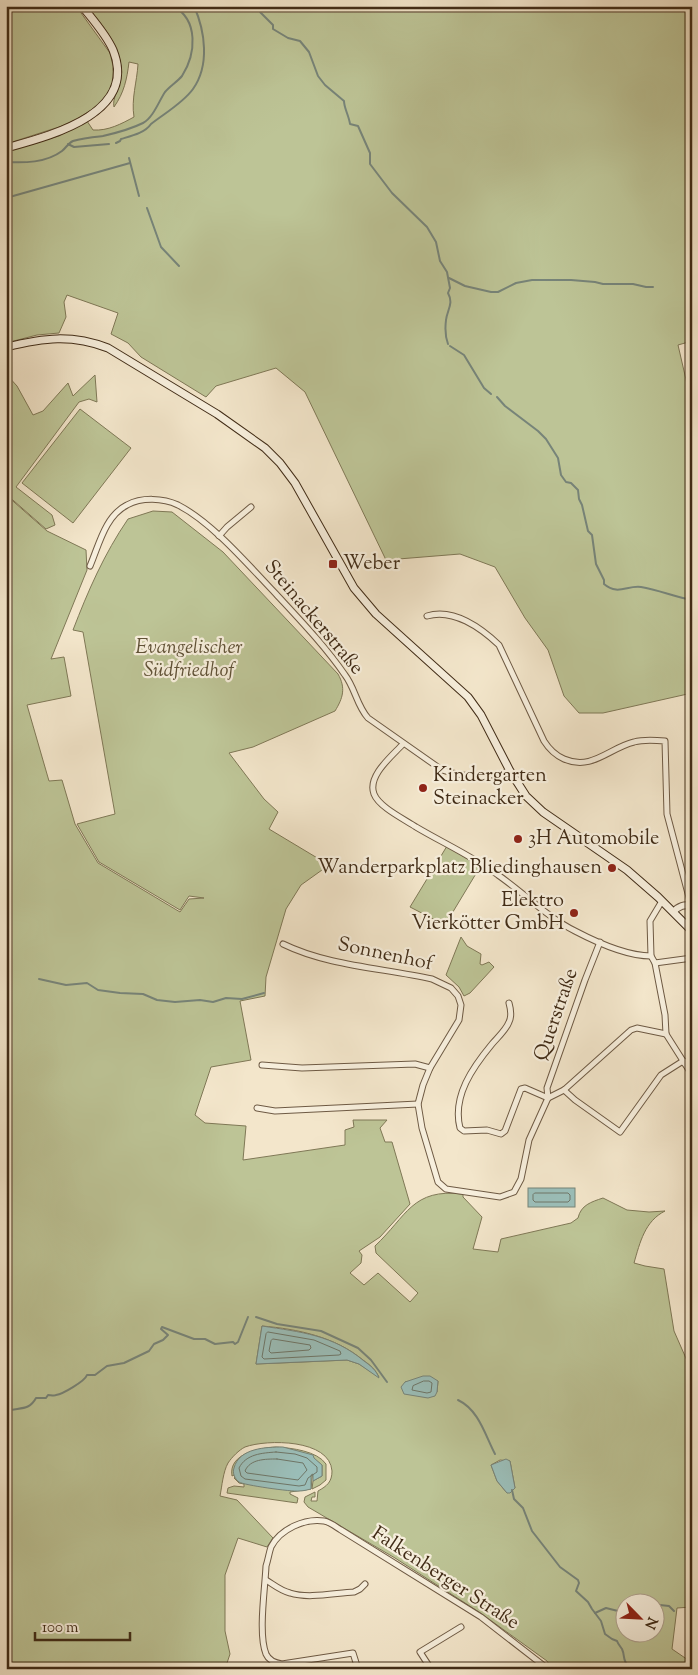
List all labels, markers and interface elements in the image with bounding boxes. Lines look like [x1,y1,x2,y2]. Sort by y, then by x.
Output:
place label: Weber [343,550,401,579]
street label: Steinackerstraße [256,554,370,682]
marker: Weber [327,558,339,570]
park label: Evangelischer Südfriedhof [135,634,243,686]
place label: Kindergarten Steinacker [433,762,547,814]
marker: Kindergarten Steinacker [417,782,429,794]
place label: 3H Automobile [528,825,659,854]
marker: 3H Automobile [512,833,524,845]
place label: Wanderparkplatz Bliedinghausen [317,854,602,883]
marker: Wanderparkplatz Bliedinghausen [606,862,618,874]
place label: Elektro Vierkötter GmbH [411,887,564,939]
marker: Elektro Vierkötter GmbH [568,907,580,919]
street label: Sonnenhof [335,931,436,979]
street label: Querstraße [528,965,586,1065]
street label: Falkenberger Straße [365,1520,525,1638]
north arrow [616,1592,666,1642]
scale bar [35,1610,130,1642]
text: N [639,1613,661,1632]
text: 100 m [42,1618,79,1639]

